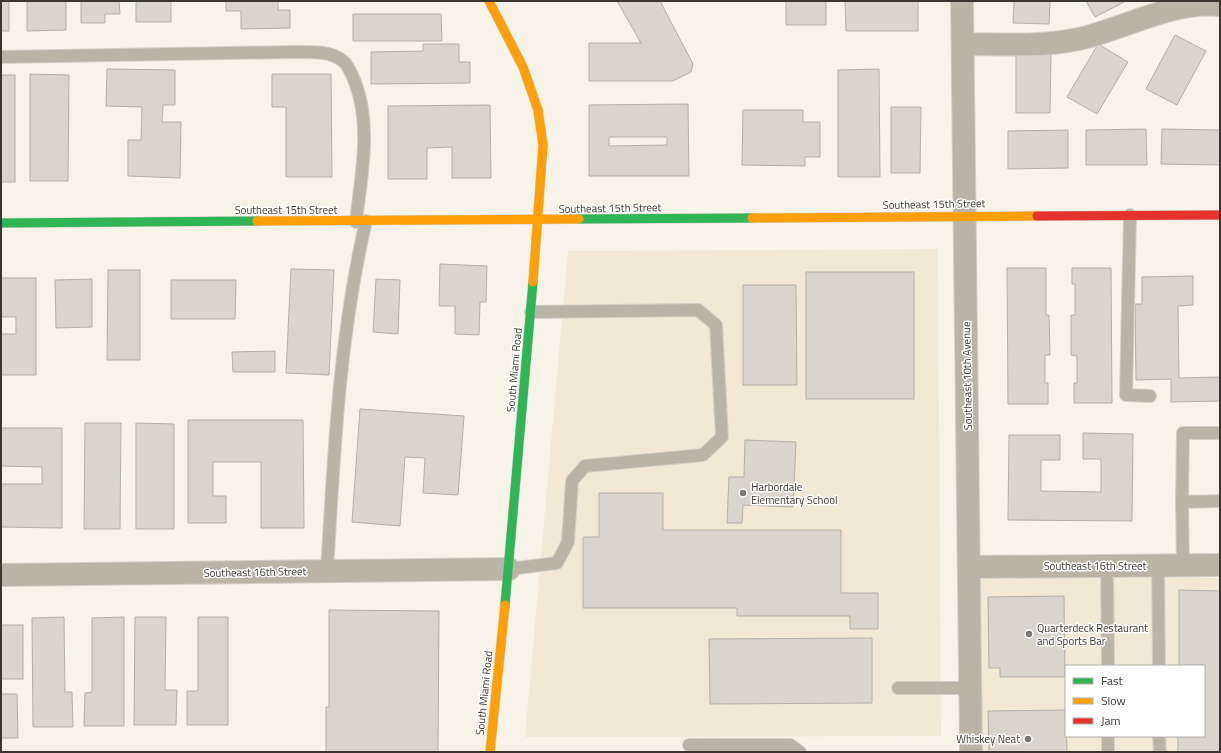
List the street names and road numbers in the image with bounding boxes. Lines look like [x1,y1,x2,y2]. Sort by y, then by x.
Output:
street label: Southeast 15th Street [883,195,986,213]
street label: Southeast 15th Street [559,199,662,217]
street label: Southeast 15th Street [235,202,337,218]
street label: Southeast 10th Avenue [958,321,976,431]
street label: South Miami Road [502,327,526,413]
street label: Southeast 16th Street [1044,558,1146,574]
street label: Southeast 16th Street [204,563,307,581]
street label: South Miami Road [472,650,496,736]

